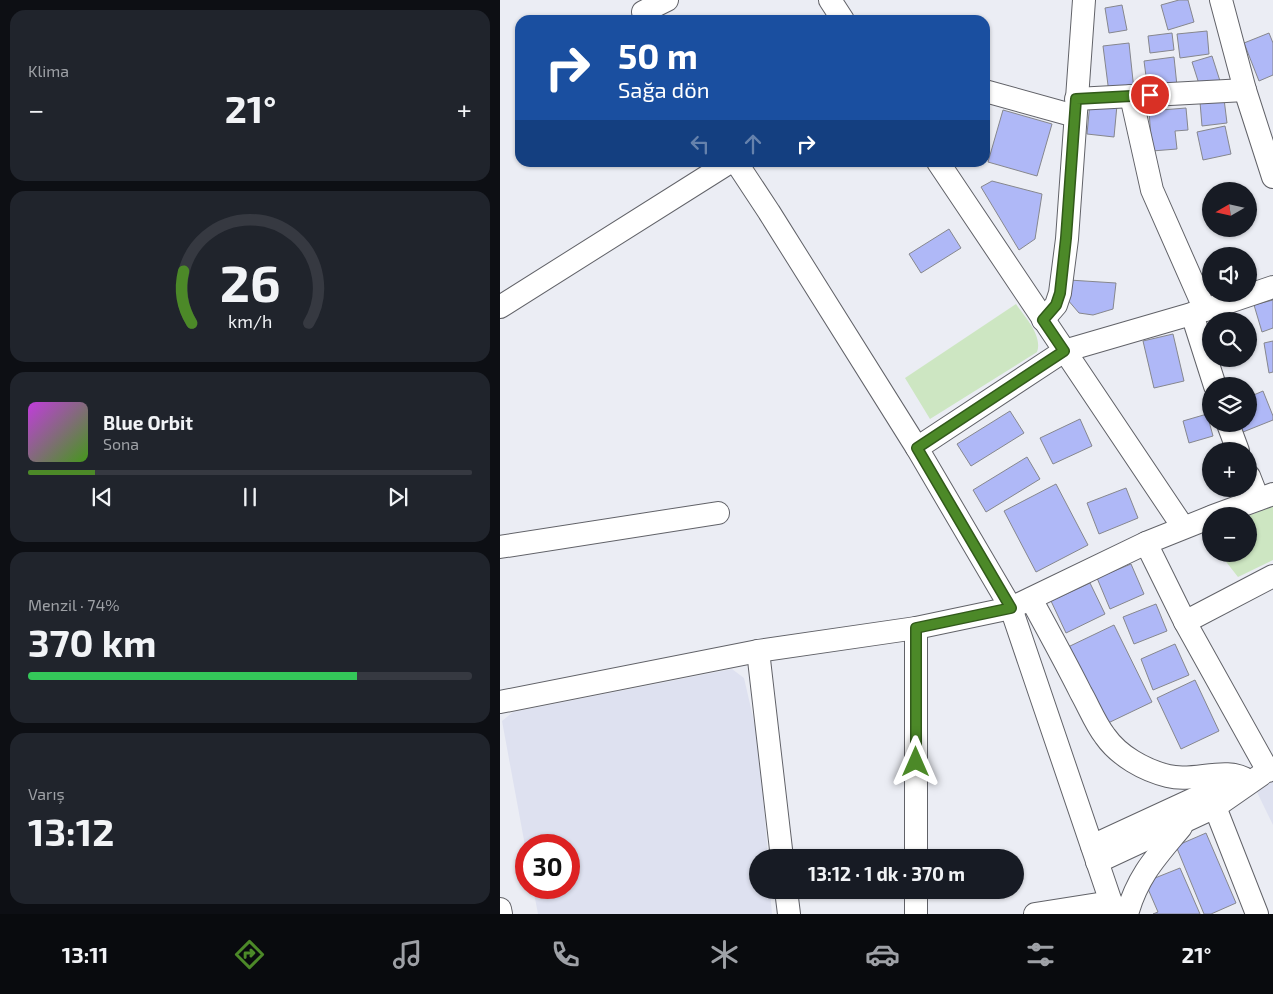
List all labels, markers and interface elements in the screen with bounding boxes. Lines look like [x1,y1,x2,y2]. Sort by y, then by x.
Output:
text: 50 m [618,34,698,76]
icon: right [535,35,600,100]
text: Klima [28,61,69,80]
pin [1129,74,1171,116]
text: Sağa dön [618,76,709,102]
icon: arrive [1136,81,1164,109]
text: 21° [225,85,276,131]
text: − [28,92,44,126]
text: + [457,92,472,126]
icon: left [686,130,714,158]
icon: ahead [739,130,767,158]
icon: right [792,130,820,158]
north arrow [1202,182,1258,238]
map controls [1202,182,1257,562]
button: sound [1202,247,1257,302]
text: 26 [220,250,280,312]
text: km/h [228,310,272,332]
button: search [1202,312,1257,367]
button: layers [1202,377,1257,432]
text: Blue Orbit [103,411,193,434]
text: Sona [103,434,139,453]
button: + [1202,442,1257,497]
icon: previous [88,483,116,511]
icon: pause [236,483,264,511]
icon: next [384,483,412,511]
button: − [1202,507,1257,562]
text: Menzil · 74% [28,595,120,614]
text: 370 km [28,619,157,665]
position arrow [889,735,941,787]
text: Varış [28,784,65,803]
text: 13:12 [28,808,114,854]
speed limit sign: 30 [515,834,580,899]
text: 13:12 · 1 dk · 370 m [808,862,965,885]
icon: directions [232,937,267,972]
icon: music [390,937,425,972]
icon: phone [548,937,583,972]
icon: climate [707,937,742,972]
icon: car [865,937,900,972]
icon: filters [1023,937,1058,972]
text: 13:11 [62,941,108,967]
text: 21° [1181,941,1211,967]

